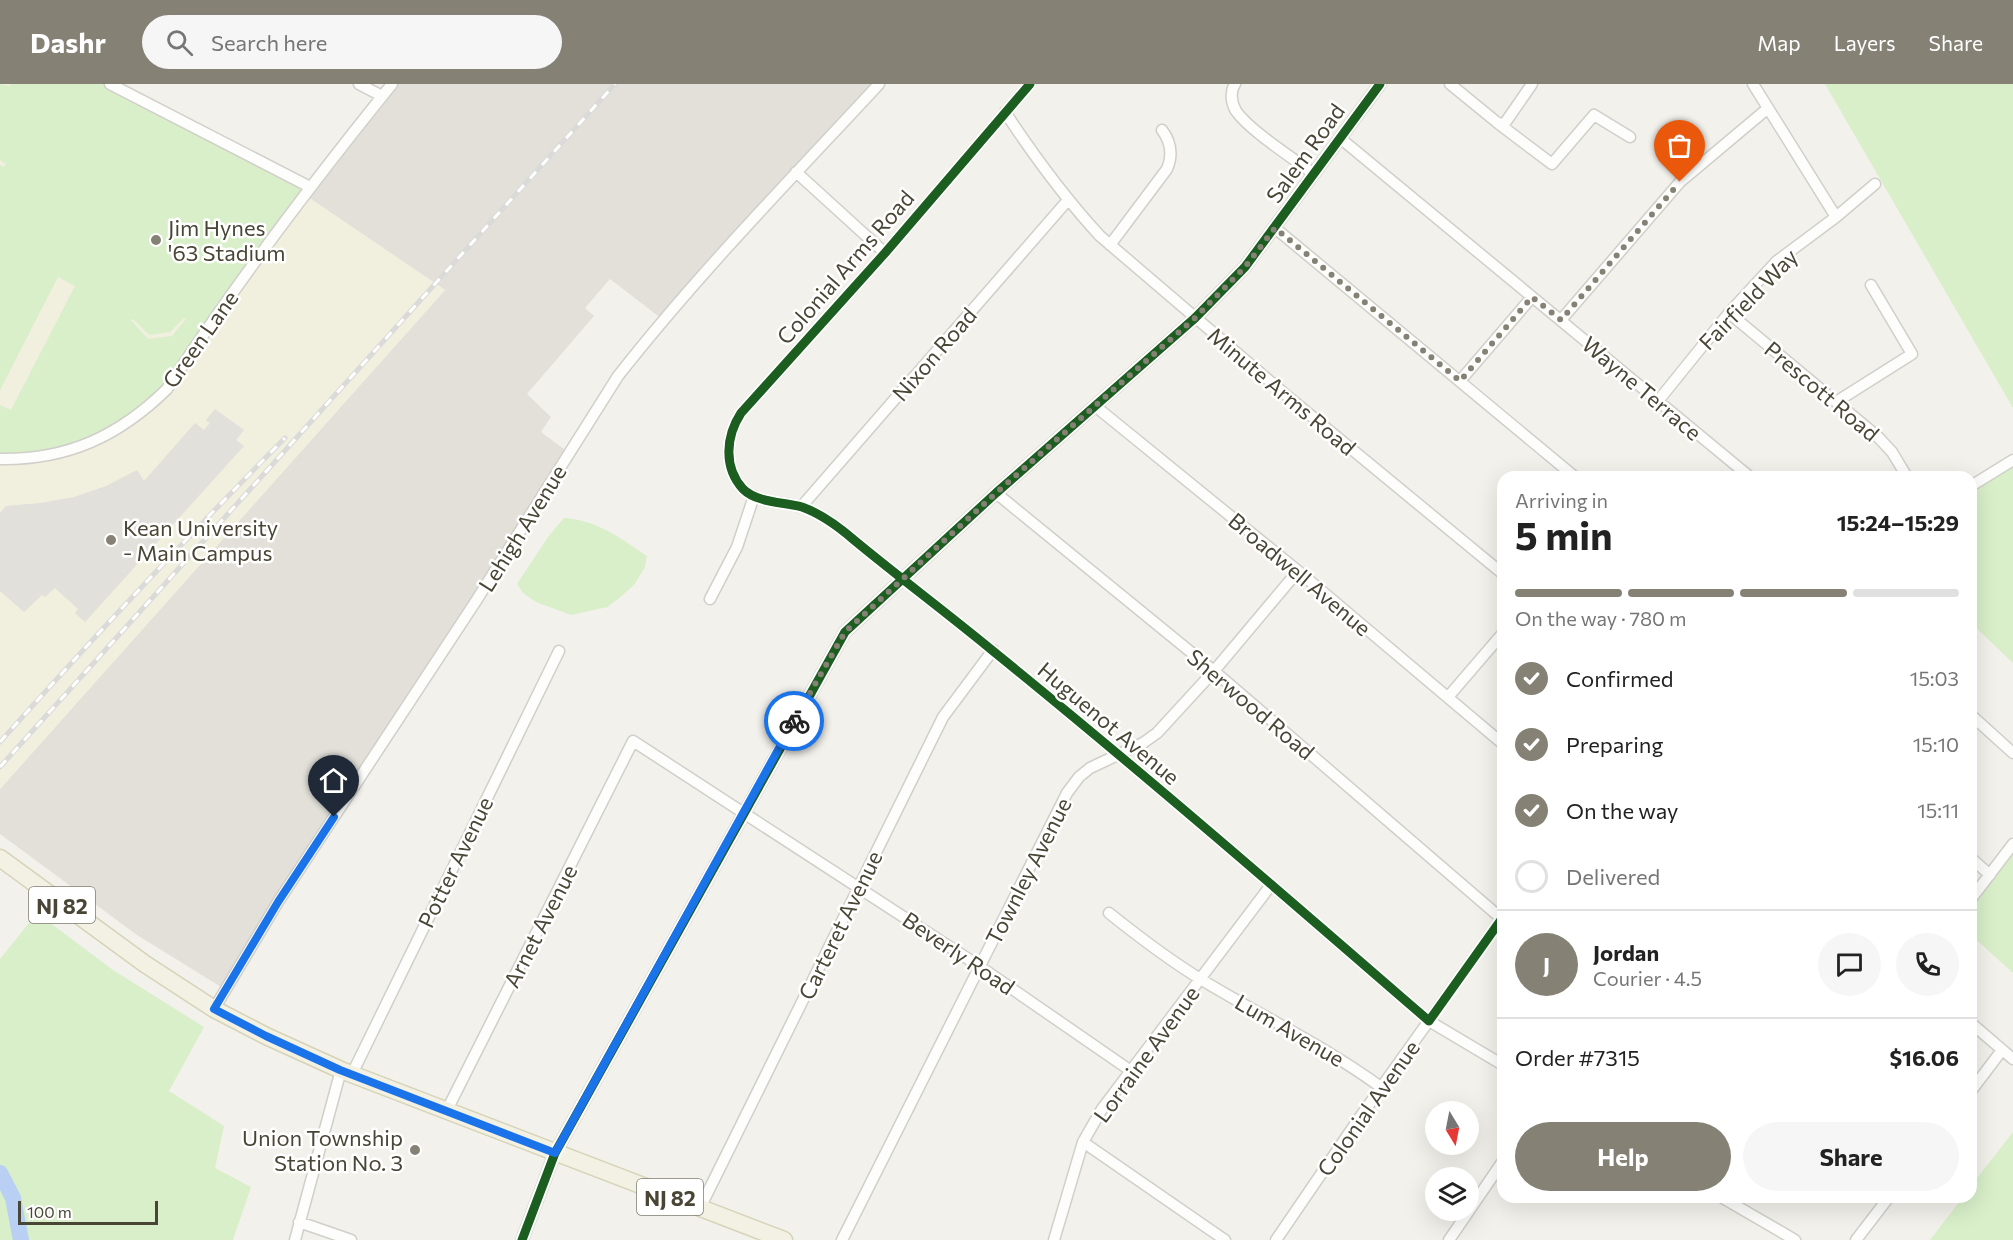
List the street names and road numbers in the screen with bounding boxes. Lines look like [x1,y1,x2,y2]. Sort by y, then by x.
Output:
street label: Salem Road [1260,98,1350,208]
street label: Colonial Arms Road [771,184,919,350]
street label: Fairfield Way [1693,243,1803,355]
street label: Green Lane [157,285,243,393]
street label: Nixon Road [886,302,982,406]
street label: Minute Arms Road [1202,321,1362,461]
street label: Wayne Terrace [1577,330,1707,446]
street label: Prescott Road [1759,335,1885,447]
street label: Lehigh Avenue [472,460,572,596]
street label: Broadwell Avenue [1223,507,1377,641]
street label: Sherwood Road [1182,643,1320,765]
street label: Huguenot Avenue [1033,656,1185,790]
street label: Potter Avenue [412,792,498,932]
street label: Townley Avenue [979,793,1077,949]
street label: Carteret Avenue [792,846,888,1004]
street label: Arnet Avenue [497,860,583,992]
road number: NJ 82 [29,887,95,923]
street label: Beverly Road [898,906,1020,1000]
street label: Lorraine Avenue [1087,981,1205,1127]
street label: Lum Avenue [1231,988,1349,1072]
street label: Colonial Avenue [1311,1035,1425,1181]
road number: NJ 82 [637,1179,703,1215]

